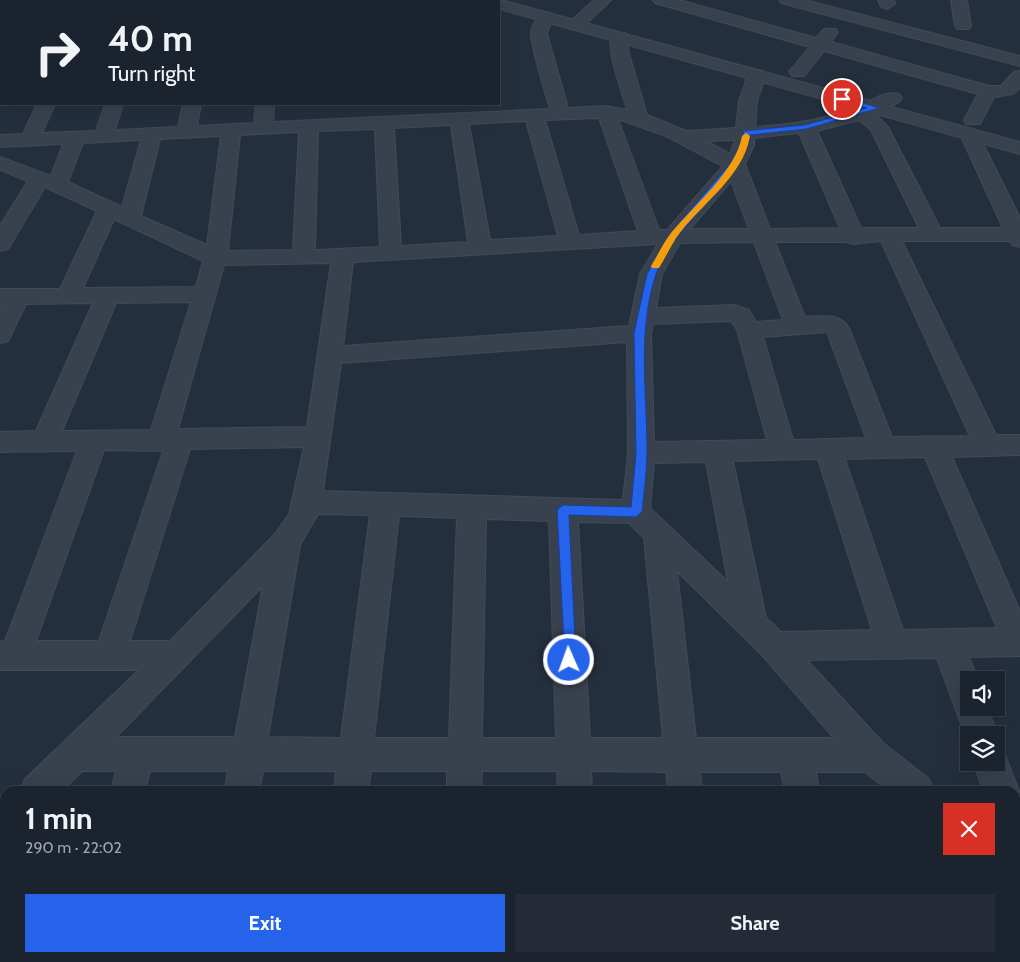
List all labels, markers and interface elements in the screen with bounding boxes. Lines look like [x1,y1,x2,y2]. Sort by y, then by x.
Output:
text: 40 m [108,17,193,60]
icon: right [25,20,90,85]
text: Turn right [108,60,195,87]
pin [821,78,863,120]
icon: arrive [828,85,856,113]
position arrow [542,633,594,685]
map controls [960,671,1005,771]
button: sound [960,671,1005,716]
button: layers [960,726,1005,771]
text: 1 min [25,800,93,837]
button: close [943,803,995,855]
text: 290 m · 22:02 [25,838,122,857]
button: Exit [25,894,505,952]
button: Share [515,894,995,952]

